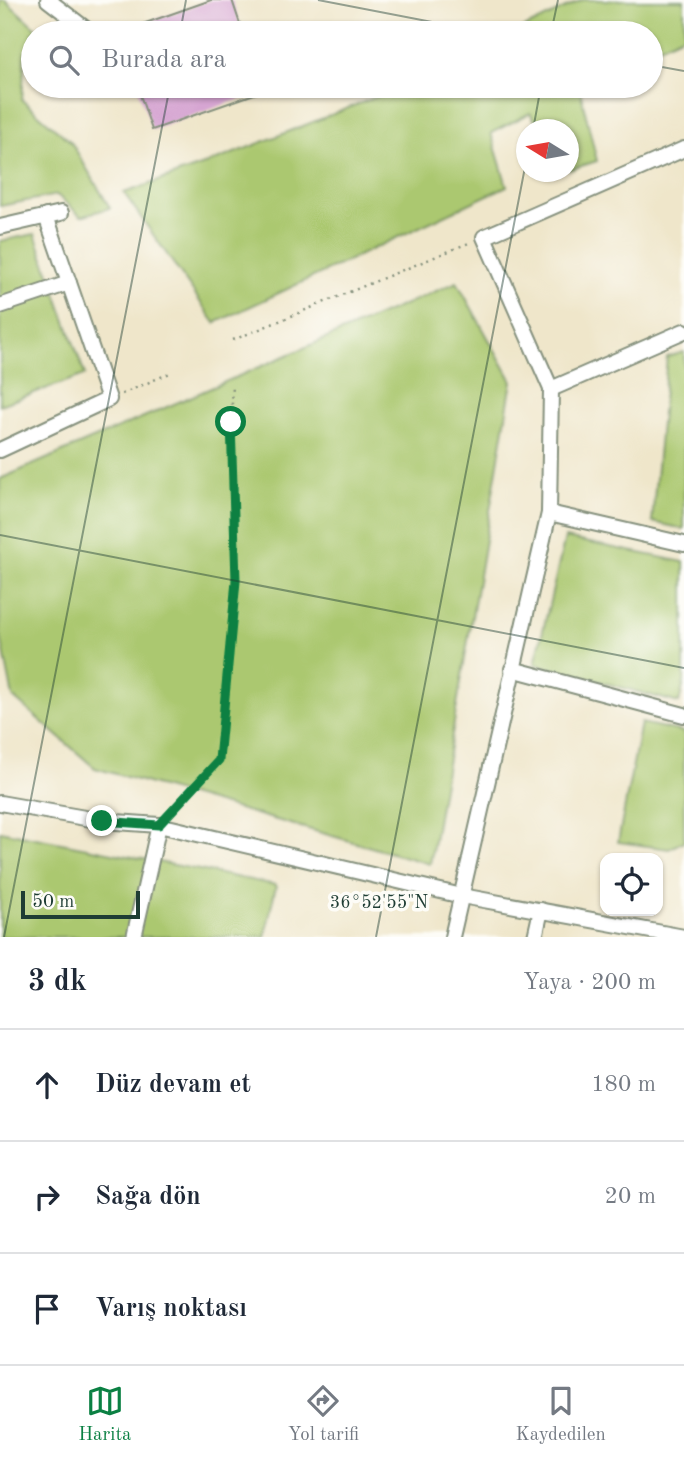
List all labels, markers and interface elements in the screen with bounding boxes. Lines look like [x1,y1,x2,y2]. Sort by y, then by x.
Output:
search box [21,21,663,98]
icon: search [45,41,83,79]
text: Burada ara [101,47,226,73]
north arrow [516,119,579,182]
route start [215,406,246,437]
route end [86,805,117,836]
map controls [600,853,663,916]
button: locate [600,853,663,916]
scale bar [21,888,140,920]
text: 50 m [32,893,74,912]
text: 36°52'55"N [330,894,428,912]
text: 3 dk [28,967,87,997]
text: Yaya · 200 m [523,971,656,994]
icon: ahead [28,1066,66,1104]
text: Düz devam et [95,1072,251,1098]
text: 180 m [591,1073,656,1096]
icon: right [28,1178,66,1216]
text: Sağa dön [95,1184,201,1210]
text: 20 m [605,1185,656,1208]
icon: arrive [28,1290,66,1328]
text: Varış noktası [95,1296,247,1322]
tab: Harita [78,1382,131,1447]
tab: Yol tarifi [288,1382,359,1447]
tab: Kaydedilen [515,1382,606,1447]

